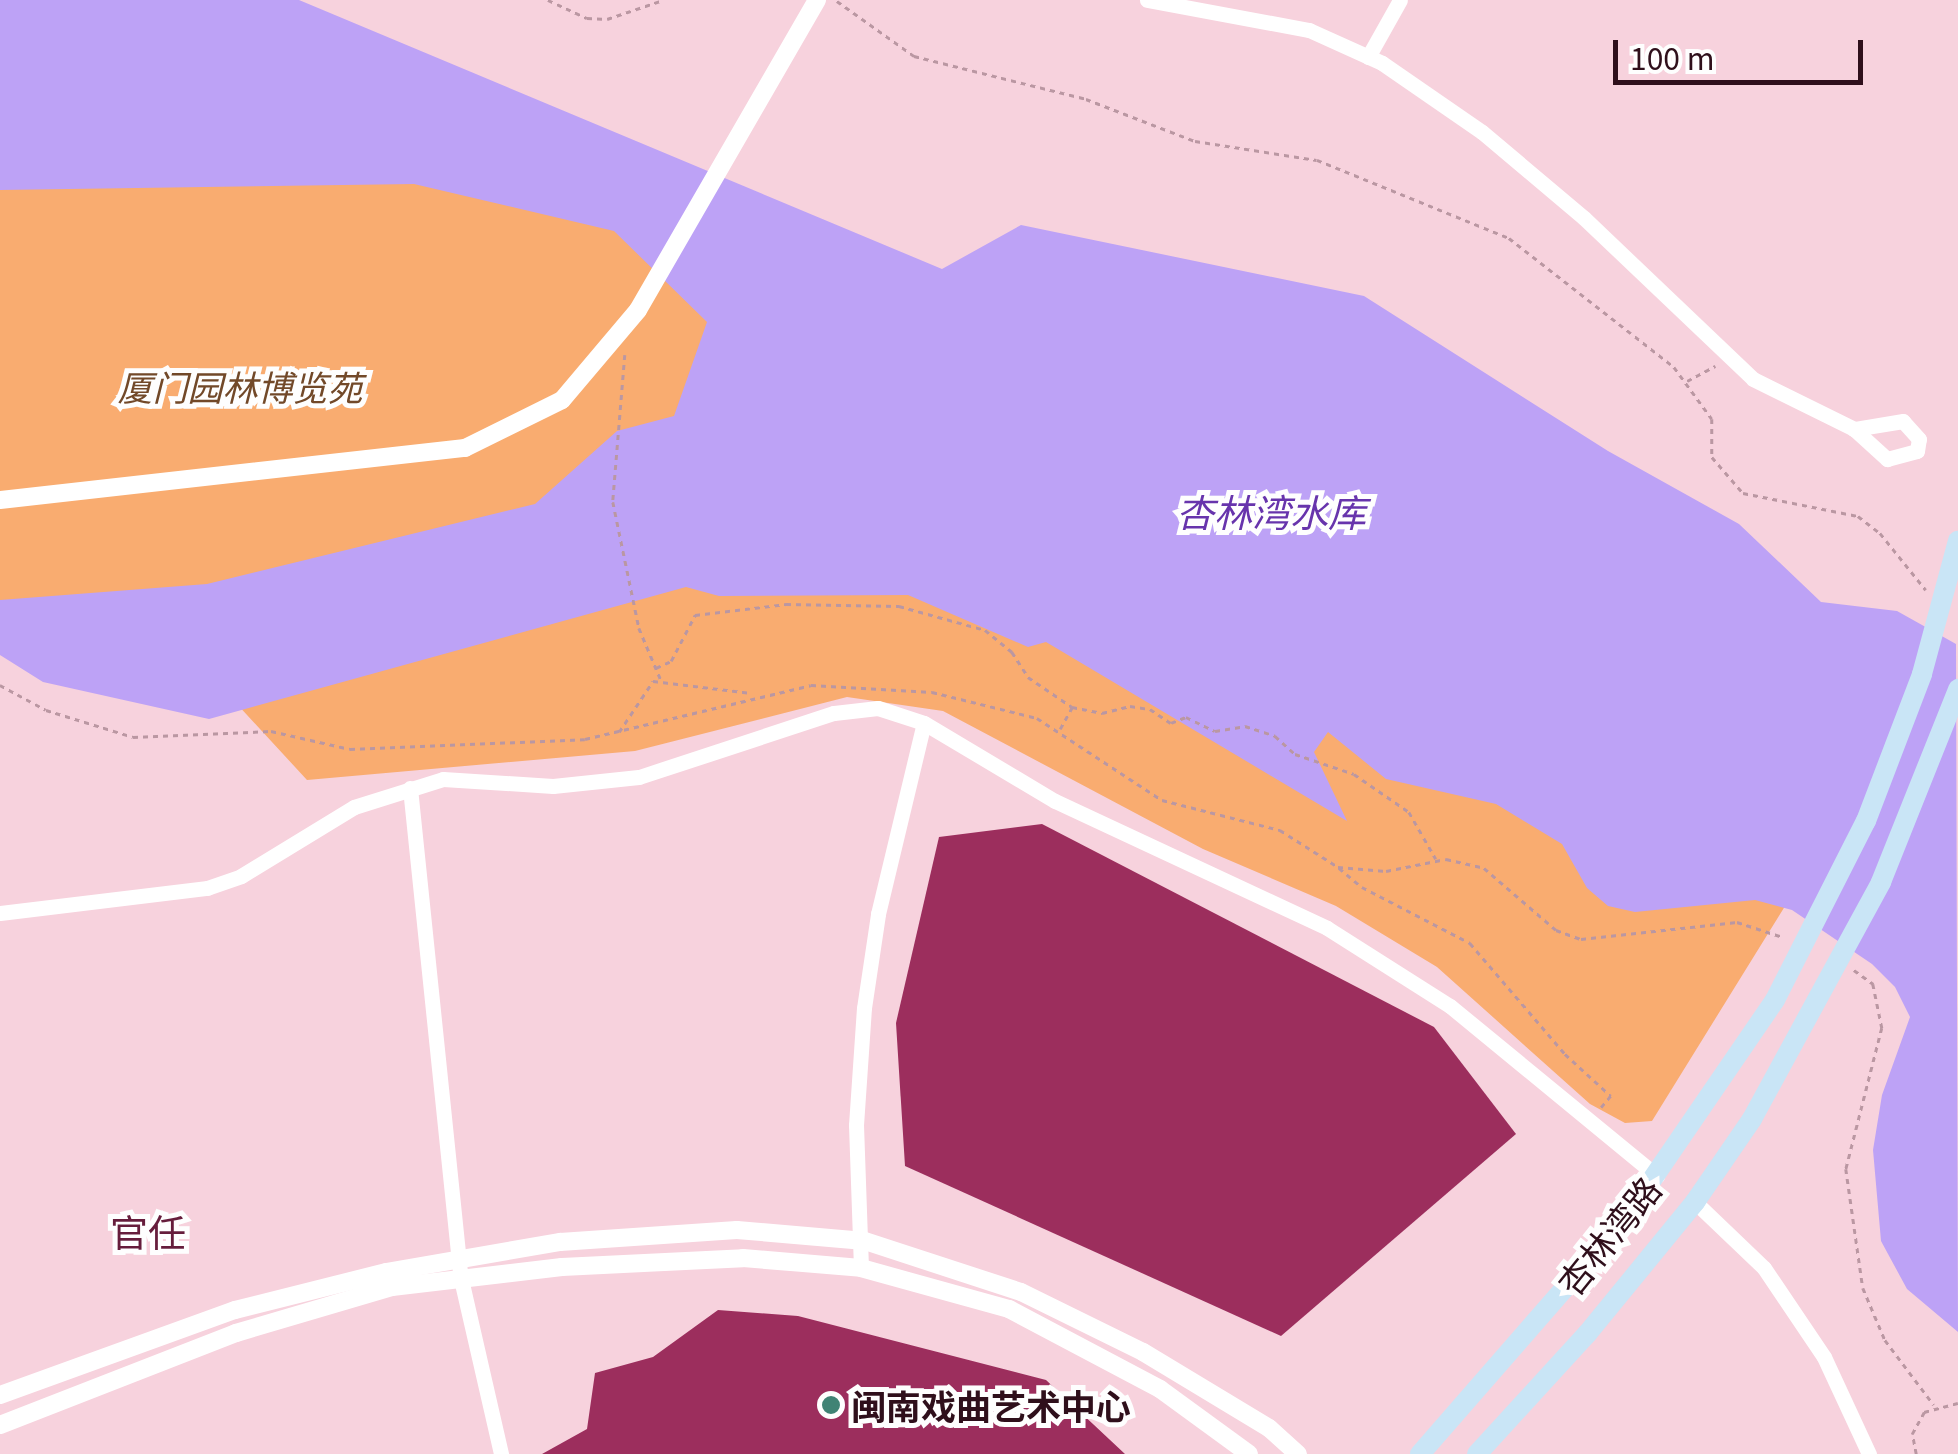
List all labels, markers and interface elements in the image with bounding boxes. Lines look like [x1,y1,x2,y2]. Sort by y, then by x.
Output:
scale bar [1618,20,1868,82]
text: 100 m [1630,35,1714,79]
park label: 厦门园林博览苑 [118,365,362,407]
water label: 杏林湾水库 [1176,488,1366,534]
street label: 杏林湾路 [1548,1167,1668,1303]
district label: 官任 [110,1208,186,1254]
place label: 闽南戏曲艺术中心 [851,1384,1131,1426]
marker: 闽南戏曲艺术中心 [820,1394,842,1416]

